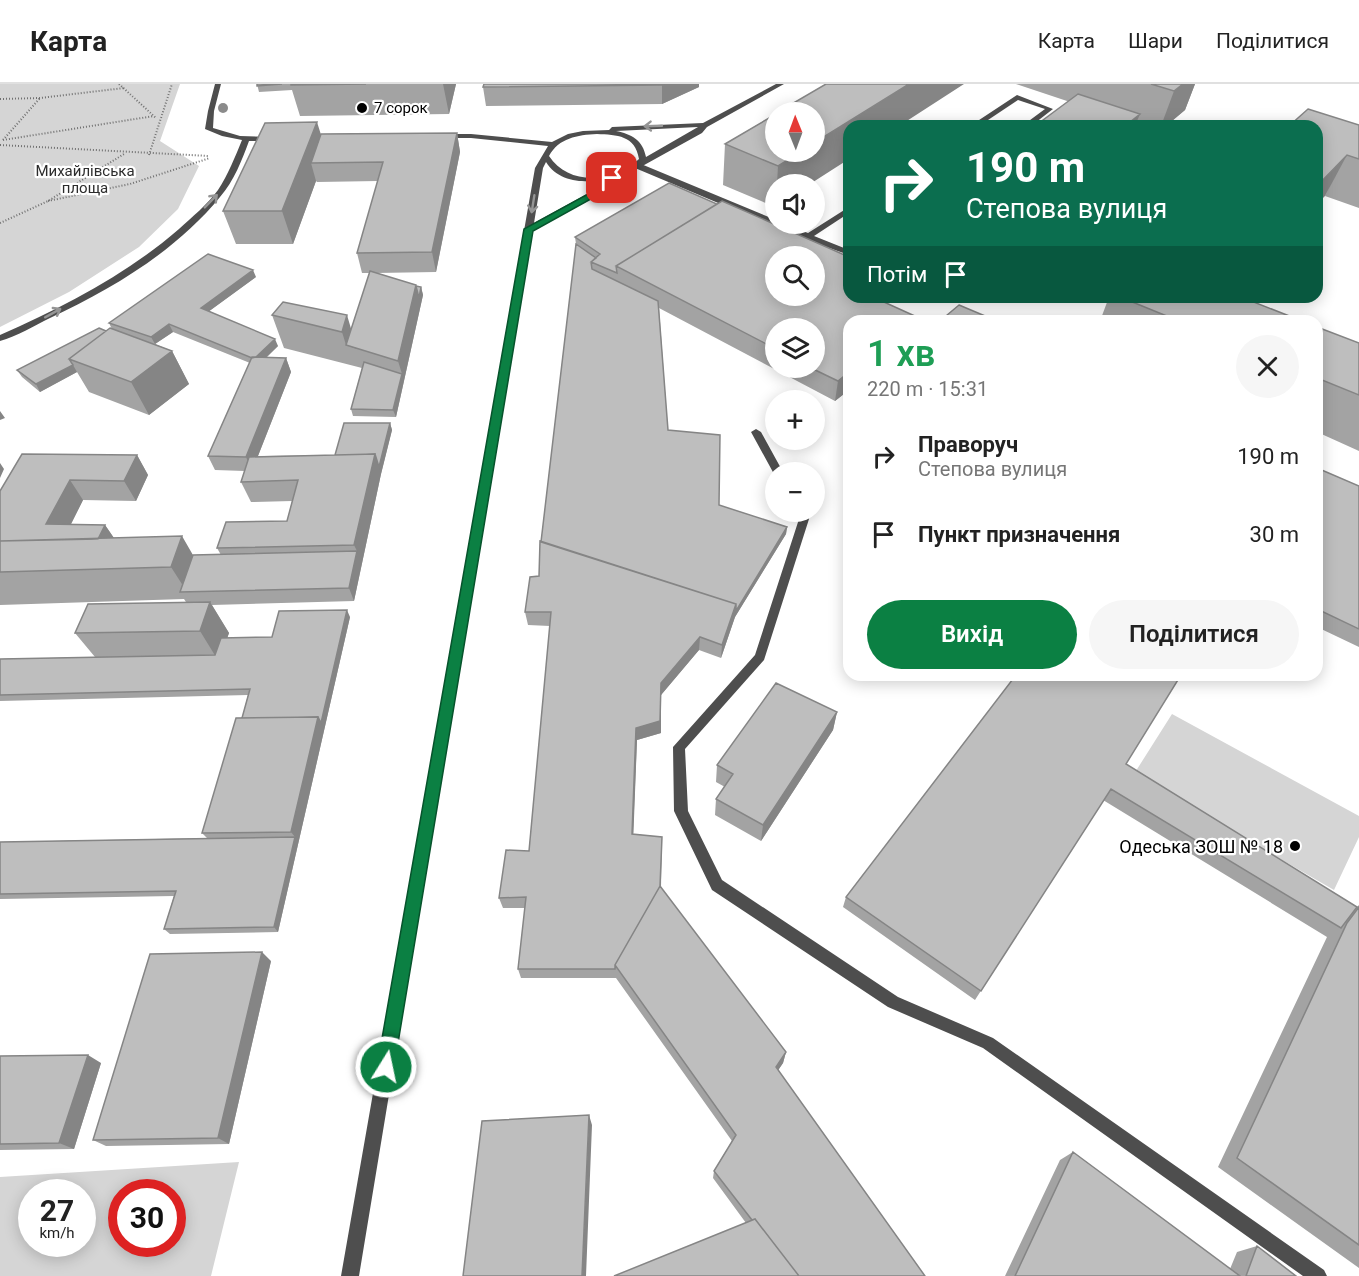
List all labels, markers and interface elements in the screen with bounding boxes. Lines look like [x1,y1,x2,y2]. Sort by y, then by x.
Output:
text: Карта [30,25,107,58]
text: Карта [1038,29,1095,53]
text: Шари [1128,29,1183,53]
text: Поділитися [1216,29,1329,53]
place label: 7 сорок [374,99,428,117]
marker: 7 сорок [355,101,369,115]
north arrow [765,102,825,162]
map controls [765,102,825,522]
one-way arrow [644,121,664,132]
text: 190 m [966,143,1085,192]
icon: right [867,144,945,222]
pin [586,152,637,203]
icon: arrive [595,161,628,194]
park label: Михайлівська площа [35,162,135,197]
button: sound [765,174,825,234]
one-way arrow [204,193,218,208]
text: Степова вулиця [966,193,1167,225]
one-way arrow [527,194,538,213]
button: search [765,246,825,306]
icon: arrive [939,258,972,291]
text: Потім [867,262,927,287]
one-way arrow [44,307,61,319]
button: layers [765,318,825,378]
text: 1 хв [867,333,935,375]
button: close [1236,335,1299,398]
text: 220 m · 15:31 [867,377,988,401]
button: + [765,390,825,450]
text: Праворуч [918,432,1018,457]
icon: right [867,440,900,473]
text: 190 m [1237,444,1299,469]
text: Степова вулиця [918,457,1067,481]
button: − [765,462,825,522]
icon: arrive [867,518,900,551]
text: Пункт призначення [918,522,1120,547]
text: 30 m [1250,522,1299,547]
button: Вихід [867,600,1077,669]
button: Поділитися [1089,600,1299,669]
place label: Одеська ЗОШ № 18 [1119,836,1283,857]
marker: Одеська ЗОШ № 18 [1288,839,1302,853]
position arrow [354,1035,418,1099]
speed limit sign: 30 [108,1179,186,1257]
text: 27 [40,1193,74,1228]
text: km/h [39,1224,75,1242]

